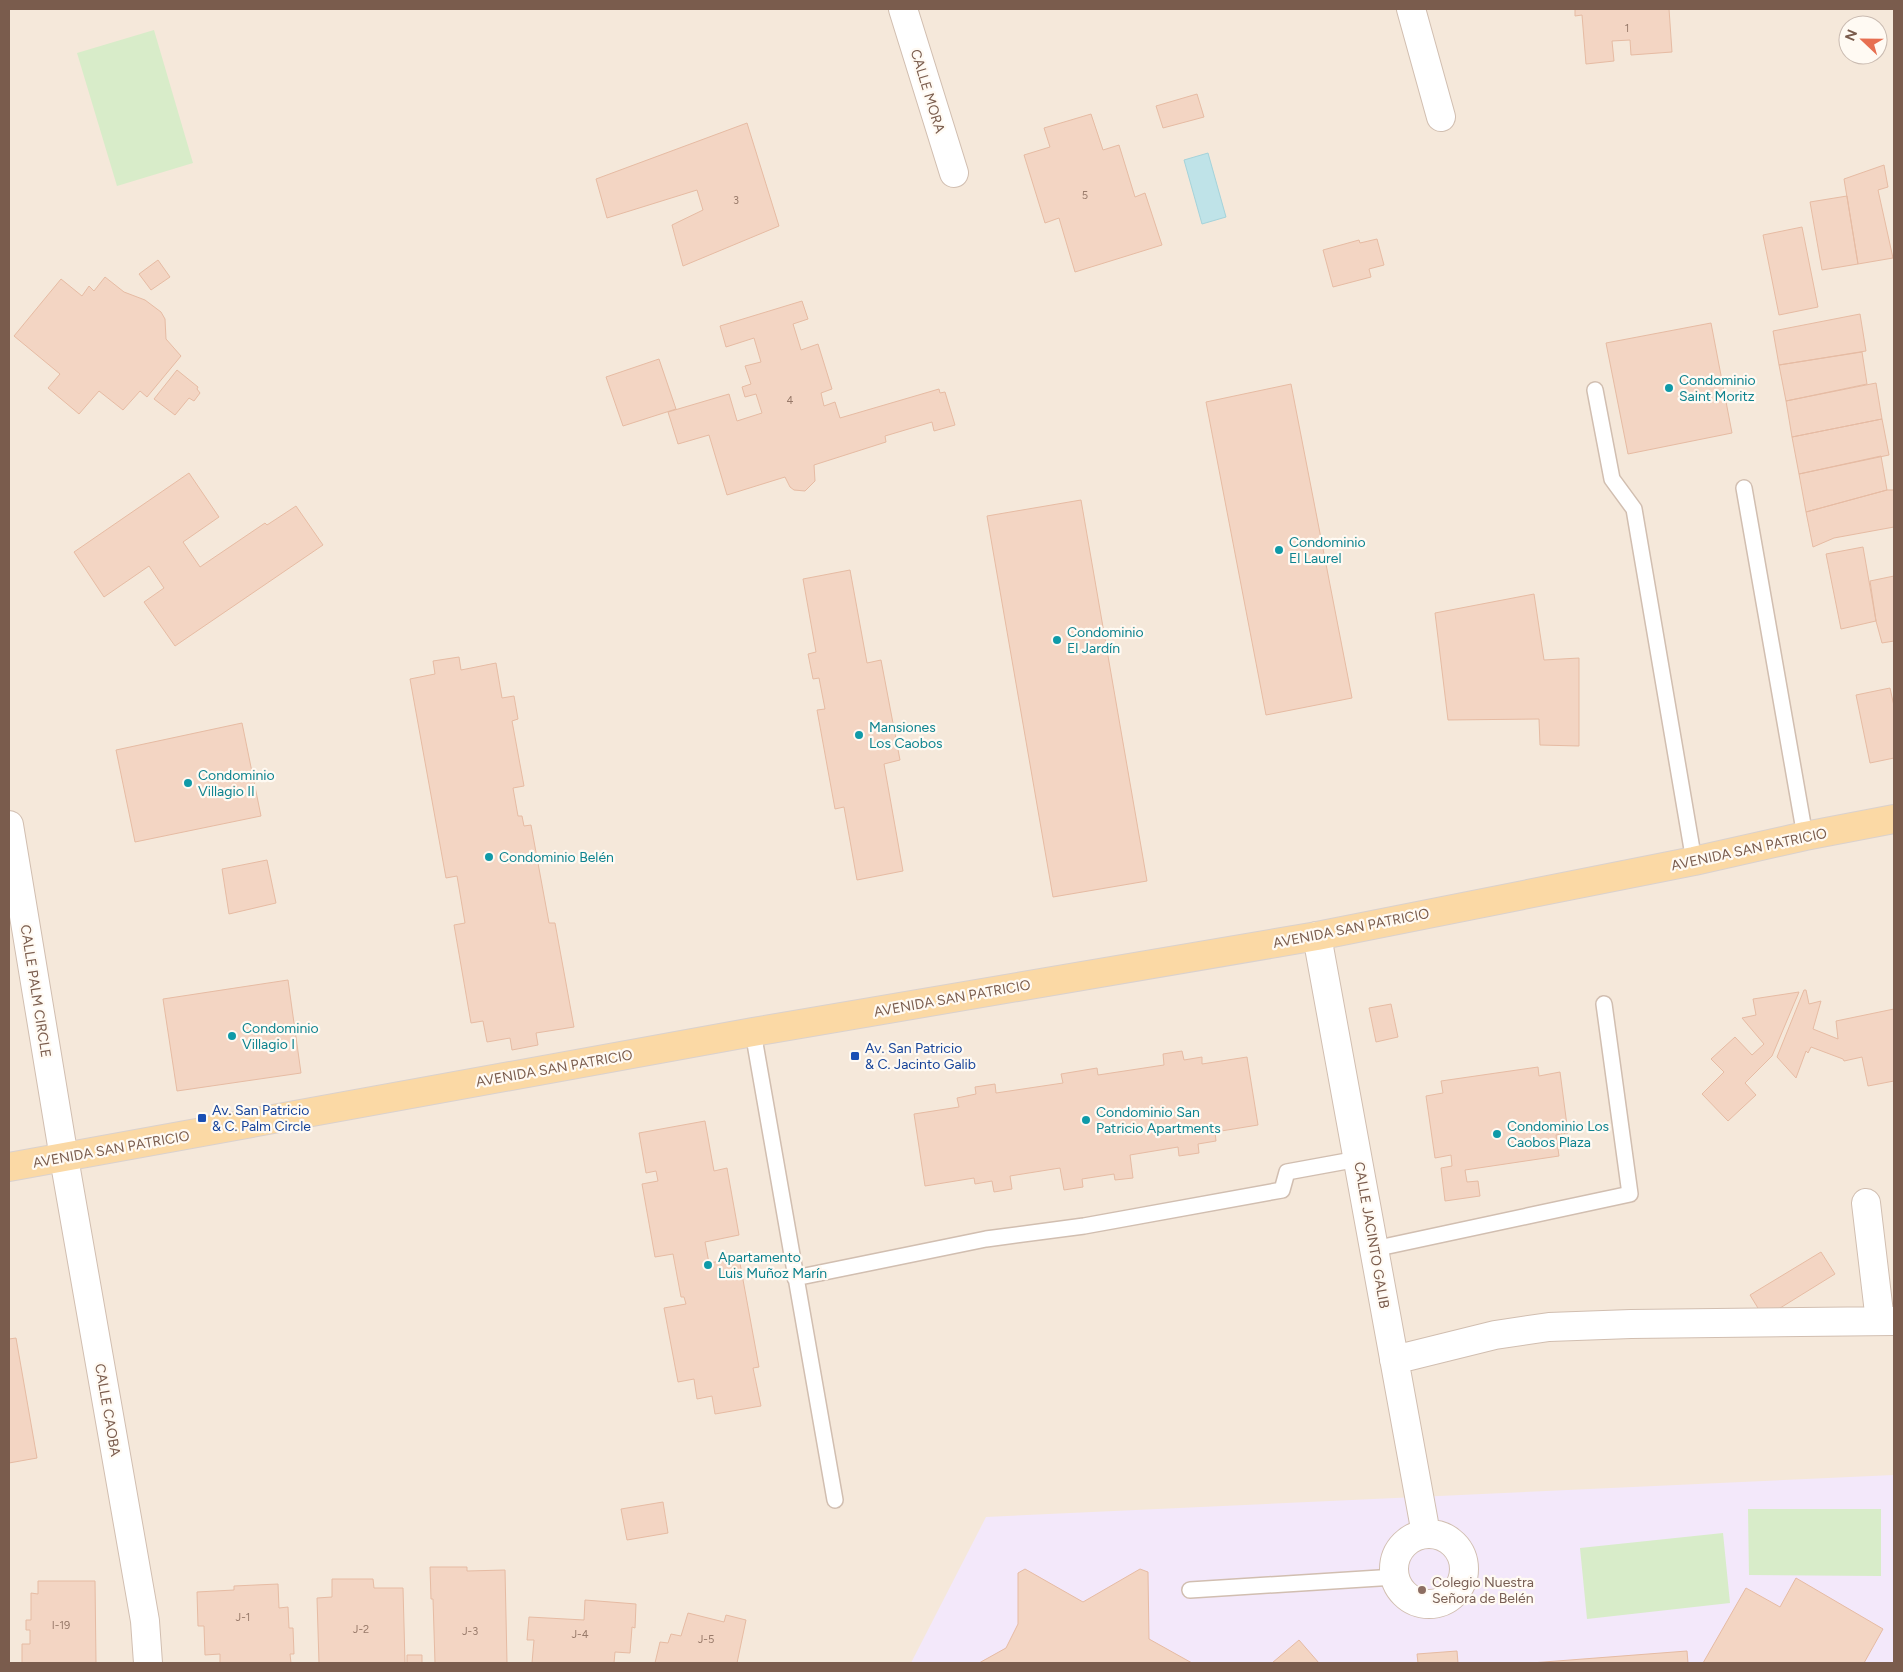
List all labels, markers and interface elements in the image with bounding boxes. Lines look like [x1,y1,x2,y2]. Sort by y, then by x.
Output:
north arrow [1838,15,1888,65]
house number: 1 [1625,22,1629,35]
text: N [1842,27,1861,44]
street label: CALLE MORA [907,47,948,136]
house number: 5 [1082,189,1088,202]
house number: 3 [733,194,739,207]
place label: Condominio Saint Moritz [1679,372,1756,405]
marker: Condominio Saint Moritz [1663,382,1675,394]
house number: 4 [787,394,794,407]
place label: Condominio El Laurel [1289,534,1366,567]
marker: Condominio El Laurel [1273,544,1285,556]
place label: Condominio El Jardín [1067,624,1144,657]
marker: Condominio El Jardín [1051,634,1063,646]
place label: Mansiones Los Caobos [869,719,943,752]
marker: Mansiones Los Caobos [853,729,865,741]
place label: Condominio Villagio II [198,767,275,800]
marker: Condominio Villagio II [182,777,194,789]
street label: AVENIDA SAN PATRICIO [1670,825,1829,874]
place label: Condominio Belén [499,849,614,866]
marker: Condominio Belén [483,851,495,863]
street label: AVENIDA SAN PATRICIO [1271,905,1431,952]
street label: CALLE PALM CIRCLE [17,923,54,1059]
street label: AVENIDA SAN PATRICIO [872,976,1032,1021]
place label: Condominio Villagio I [242,1020,319,1053]
marker: Condominio Villagio I [226,1030,238,1042]
place label: Av. San Patricio & C. Jacinto Galib [865,1040,976,1073]
street label: AVENIDA SAN PATRICIO [474,1046,634,1091]
marker: Av. San Patricio & C. Jacinto Galib [849,1050,861,1062]
place label: Av. San Patricio & C. Palm Circle [212,1102,311,1135]
place label: Condominio San Patricio Apartments [1096,1104,1221,1137]
marker: Av. San Patricio & C. Palm Circle [196,1112,208,1124]
marker: Condominio San Patricio Apartments [1080,1114,1092,1126]
place label: Condominio Los Caobos Plaza [1507,1118,1609,1151]
street label: AVENIDA SAN PATRICIO [31,1127,191,1172]
marker: Condominio Los Caobos Plaza [1491,1128,1503,1140]
street label: CALLE JACINTO GALIB [1350,1160,1393,1310]
place label: Apartamento Luis Muñoz Marín [718,1249,827,1282]
marker: Apartamento Luis Muñoz Marín [702,1259,714,1271]
street label: CALLE CAOBA [91,1362,124,1458]
place label: Colegio Nuestra Señora de Belén [1432,1574,1534,1607]
marker: Colegio Nuestra Señora de Belén [1416,1584,1428,1596]
house number: J-1 [236,1611,250,1624]
house number: I-19 [52,1619,70,1632]
house number: J-2 [353,1623,369,1636]
house number: J-3 [462,1625,478,1638]
house number: J-4 [571,1628,589,1641]
house number: J-5 [698,1633,714,1646]

